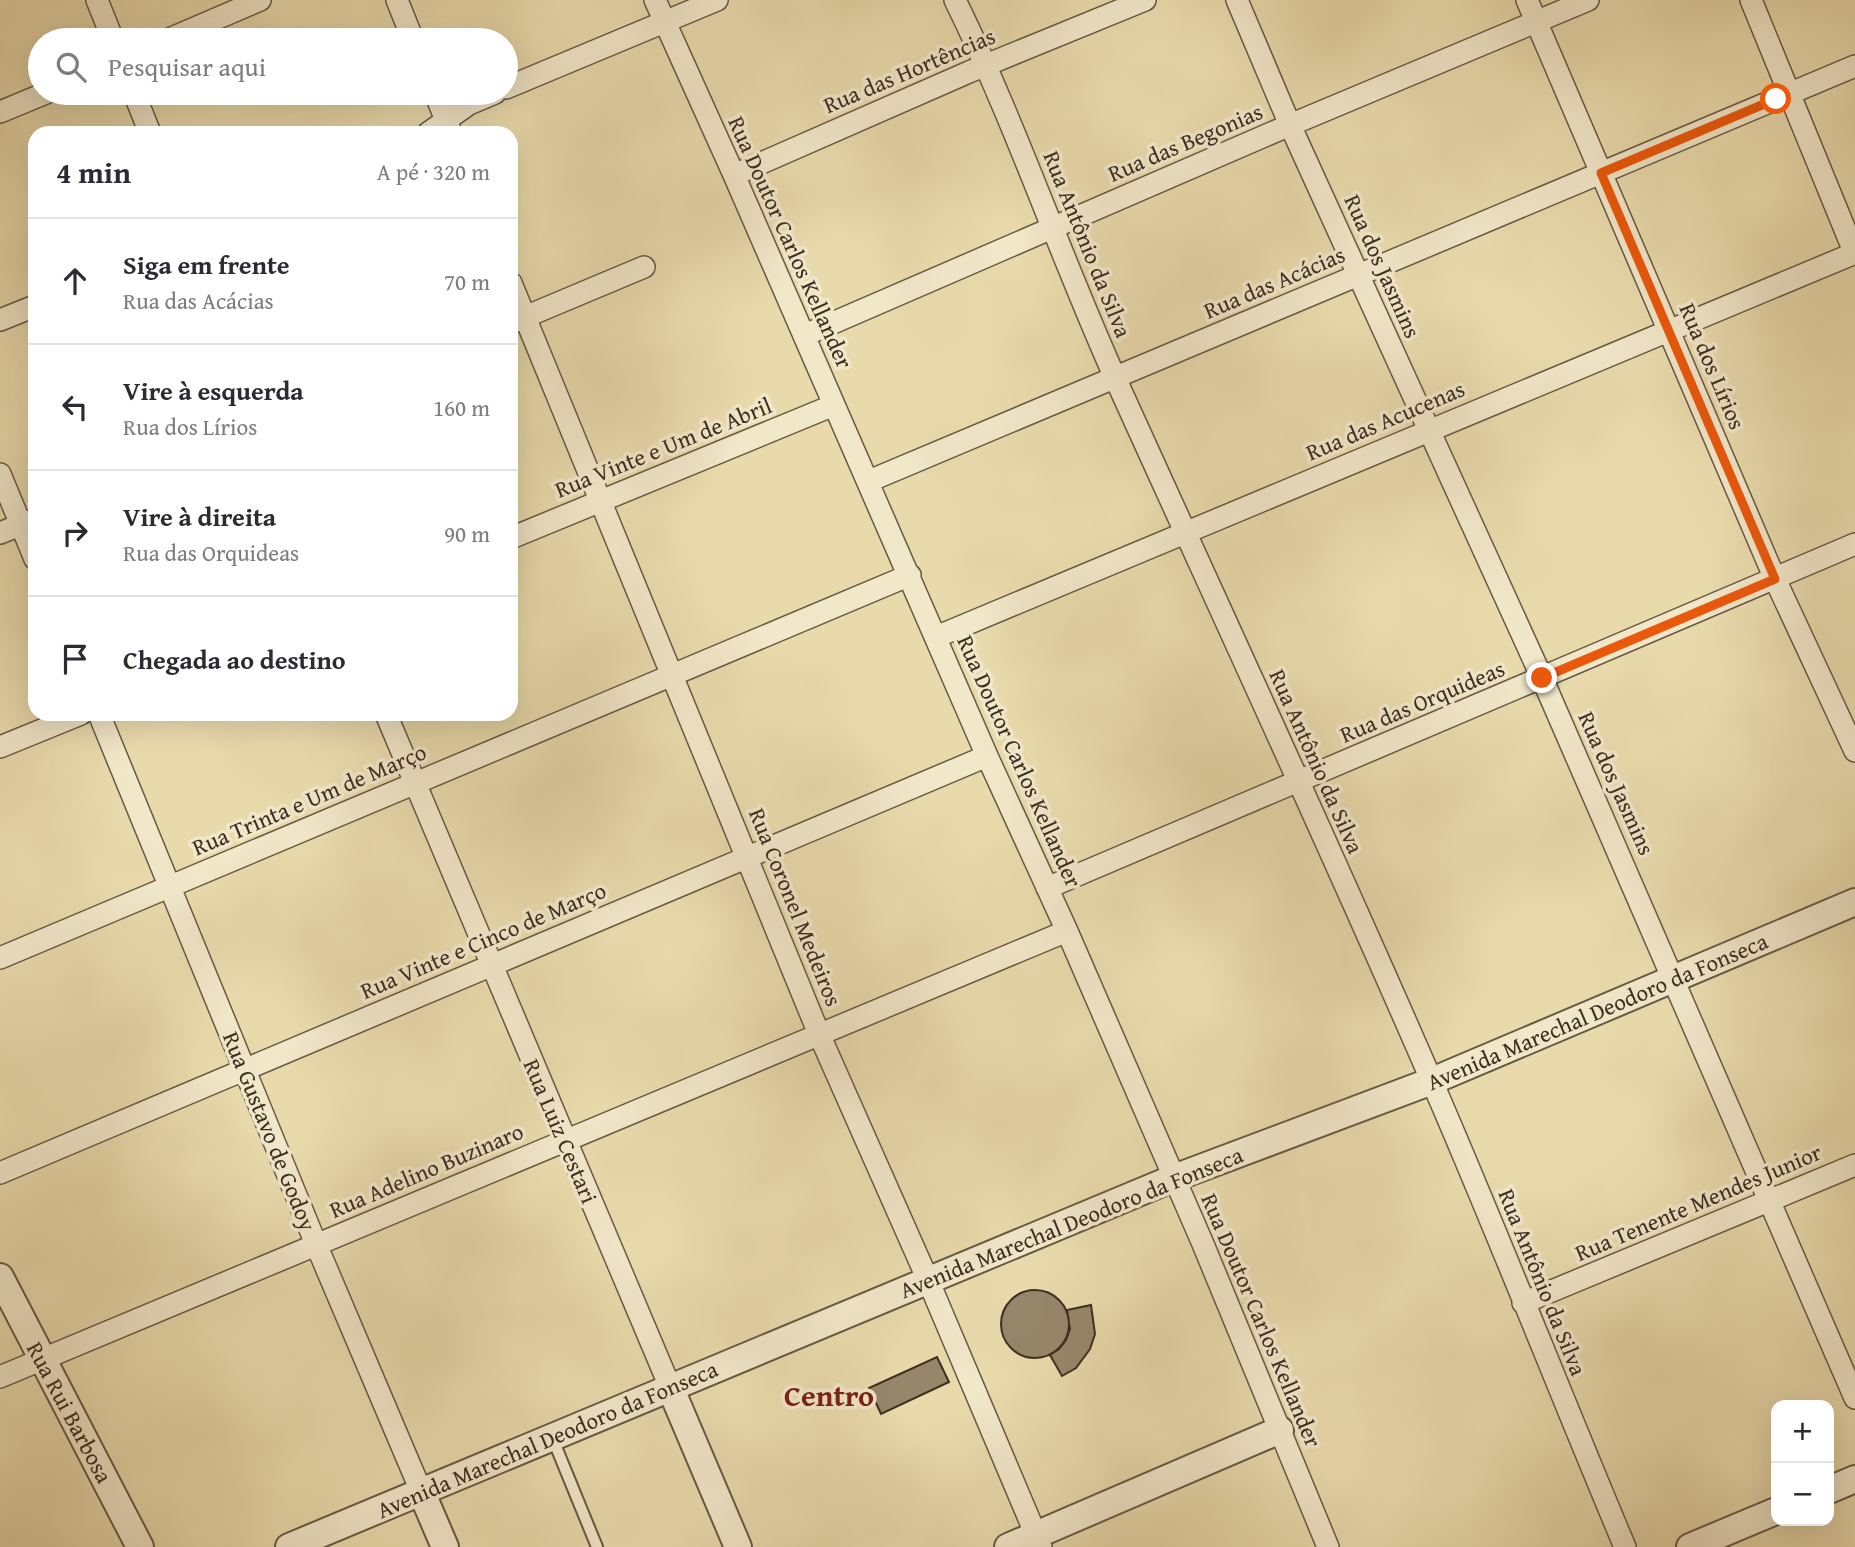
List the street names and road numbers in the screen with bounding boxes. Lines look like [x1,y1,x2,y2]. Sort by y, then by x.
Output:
street label: Rua das Hortências [818,19,1000,121]
street label: Rua das Begonias [1102,95,1268,189]
street label: Rua Doutor Carlos Kellander [720,111,862,374]
street label: Rua Antônio da Silva [1035,146,1141,342]
street label: Rua dos Jasmins [1337,189,1429,343]
street label: Rua das Acácias [1198,237,1350,327]
street label: Rua dos Lírios [1672,298,1754,434]
street label: Rua das Acucenas [1301,372,1469,468]
street label: Rua Vinte e Um de Abril [550,388,776,506]
street label: Rua Doutor Carlos Kellander [949,630,1091,893]
street label: Rua das Orquideas [1334,651,1510,751]
street label: Rua Antônio da Silva [1262,664,1373,859]
street label: Rua dos Jasmins [1571,706,1663,860]
street label: Rua Trinta e Um de Março [187,735,431,863]
street label: Rua Coronel Medeiros [741,803,851,1011]
street label: Rua Vinte e Cinco de Março [355,873,611,1007]
street label: Avenida Marechal Deodoro da Fonseca [1421,924,1773,1098]
street label: Rua Gustavo de Godoy [215,1027,325,1236]
street label: Rua Luiz Cestari [516,1054,606,1208]
street label: Rua Adelino Buzinaro [324,1114,528,1226]
street label: Rua Tenente Mendes Junior [1570,1135,1827,1269]
street label: Avenida Marechal Deodoro da Fonseca [894,1138,1248,1306]
street label: Rua Antônio da Silva [1490,1184,1596,1380]
street label: Rua Doutor Carlos Kellander [1193,1188,1331,1453]
street label: Rua Rui Barbosa [19,1335,121,1489]
street label: Avenida Marechal Deodoro da Fonseca [371,1352,723,1526]

